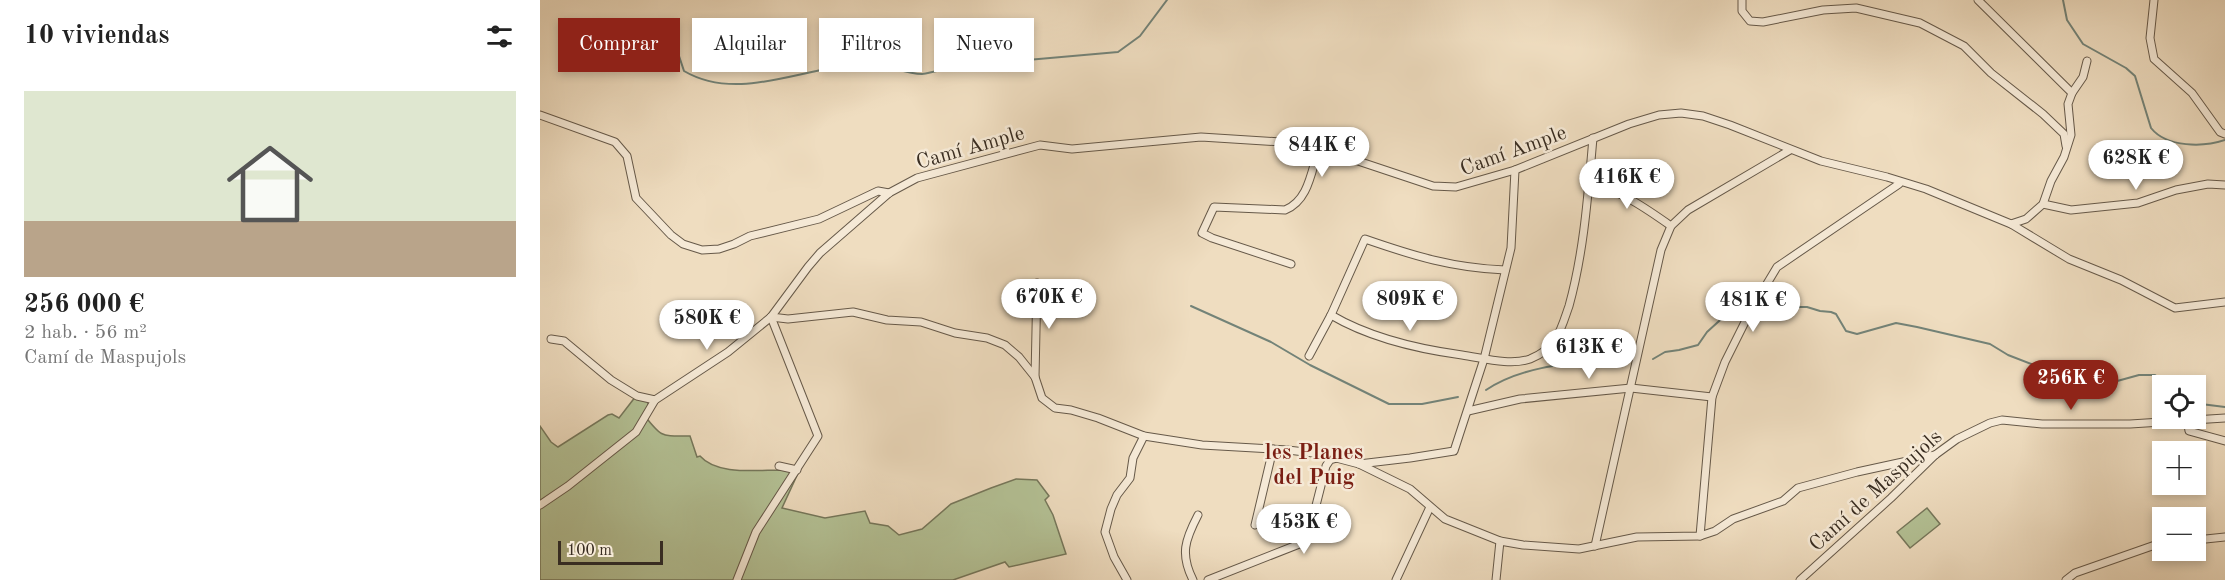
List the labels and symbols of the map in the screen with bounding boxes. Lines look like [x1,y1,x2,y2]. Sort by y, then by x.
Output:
street label: Camí Ample [1457,122,1570,180]
street label: Camí Ample [914,123,1027,174]
pin: 844K € [1273,127,1371,178]
pin: 628K € [2087,140,2185,191]
pin: 416K € [1578,159,1676,210]
pin: 670K € [1000,279,1098,330]
pin: 809K € [1361,281,1459,332]
pin: 481K € [1704,282,1802,333]
pin: 580K € [658,300,756,351]
pin: 613K € [1540,329,1638,380]
pin: 256K € [2022,360,2120,411]
street label: Camí de Maspujols [1806,426,1946,556]
district label: les Planes del Puig [1265,442,1363,489]
pin: 453K € [1255,504,1353,555]
scale bar [558,538,663,566]

